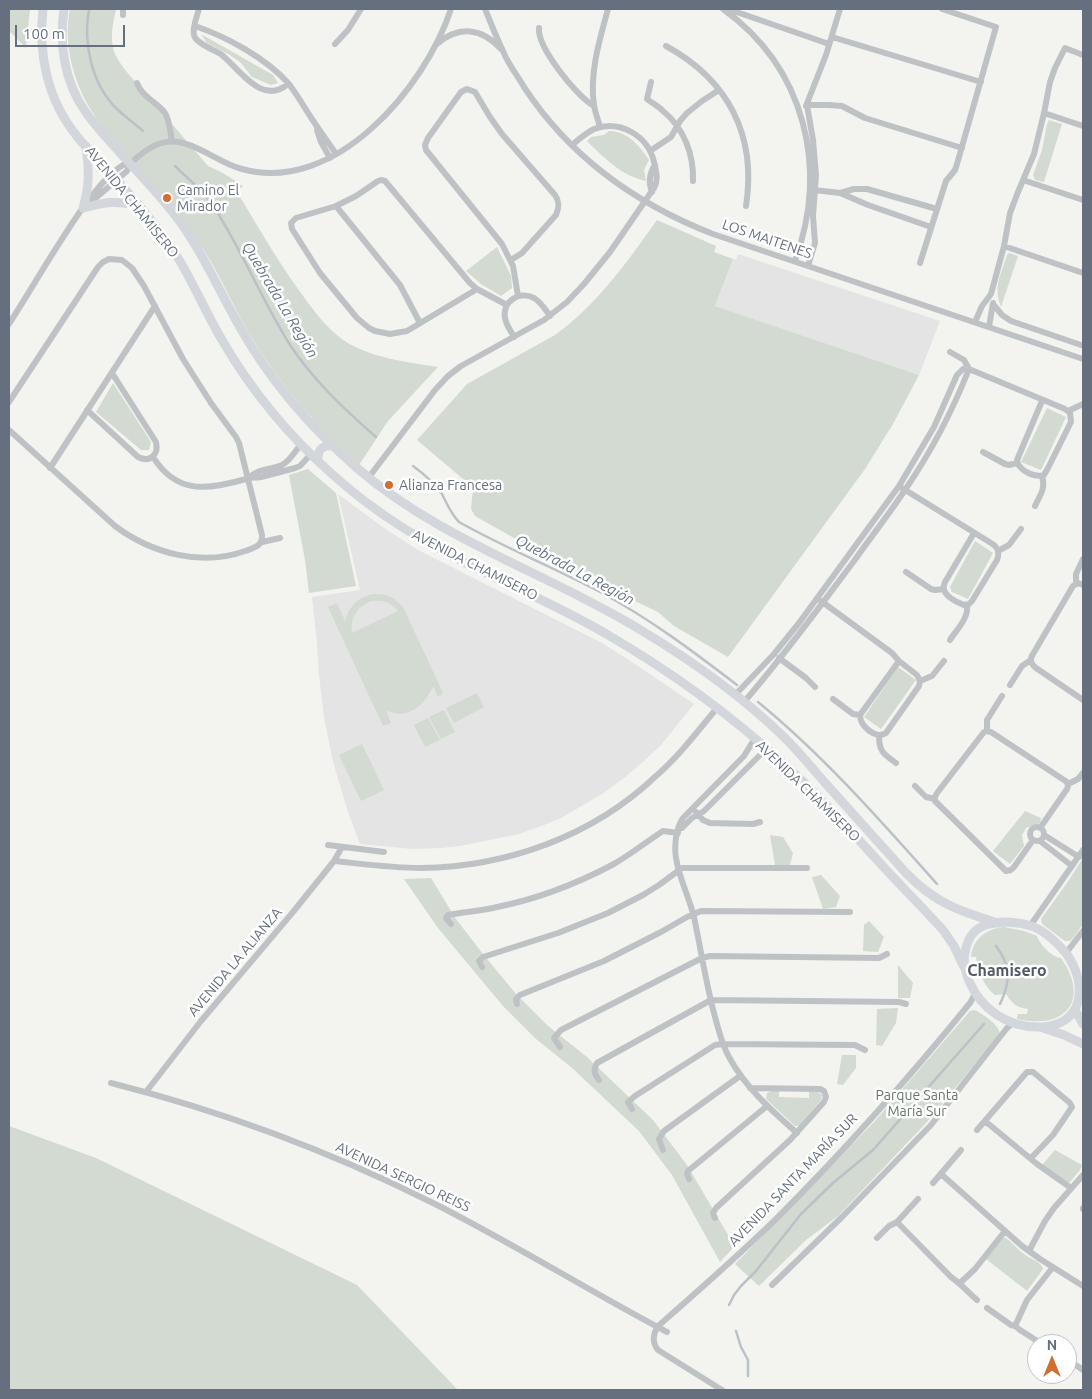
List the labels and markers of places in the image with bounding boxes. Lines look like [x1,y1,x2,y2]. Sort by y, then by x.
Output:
place label: Camino El Mirador [177,182,239,214]
marker: Camino El Mirador [161,192,173,204]
place label: Alianza Francesa [399,477,502,493]
marker: Alianza Francesa [383,479,395,491]

